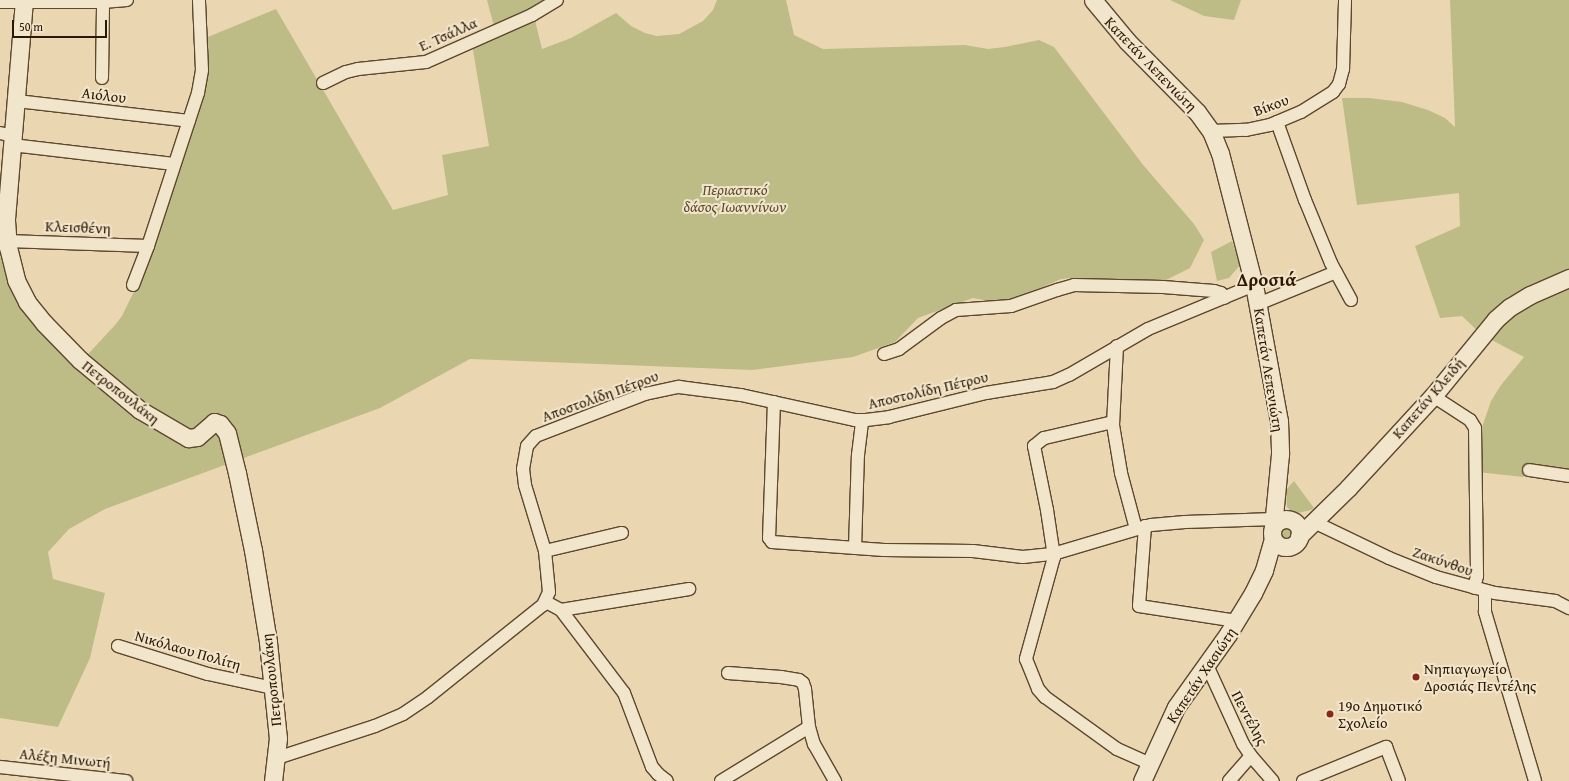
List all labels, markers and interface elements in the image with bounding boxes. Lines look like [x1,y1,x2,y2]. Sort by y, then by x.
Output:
scale bar [14,12,109,38]
street label: Ε. Τσάλλα [416,13,480,55]
street label: Καπετάν Λεπενιώτη [1101,13,1201,115]
text: 50 m [19,18,43,35]
street label: Αιόλου [81,83,127,107]
street label: Βίκου [1251,90,1291,120]
park label: Περιαστικό δάσος Ιωαννίνων [684,180,786,215]
street label: Κλεισθένη [45,217,111,237]
district label: Δροσιά [1237,269,1297,291]
street label: Καπετάν Λεπενιώτη [1250,307,1288,433]
street label: Καπετάν Κλειδή [1388,354,1468,442]
street label: Πετροπουλάκη [79,356,163,428]
street label: Αποστολίδη Πέτρου [539,367,661,425]
street label: Αποστολίδη Πέτρου [866,367,990,413]
street label: Ζακύνθου [1410,542,1476,580]
street label: Καπετάν Χασιώτη [1162,624,1240,726]
street label: Νικόλαου Πολίτη [133,626,243,674]
street label: Πετροπουλάκη [257,633,285,727]
place label: Νηπιαγωγείο Δροσιάς Πεντέλης [1424,659,1536,694]
marker: Νηπιαγωγείο Δροσιάς Πεντέλης [1411,672,1421,682]
street label: Πεντέλης [1228,688,1272,748]
place label: 19ο Δημοτικό Σχολείο [1338,696,1422,731]
marker: 19ο Δημοτικό Σχολείο [1325,709,1335,719]
street label: Αλέξη Μινωτή [19,744,111,772]

